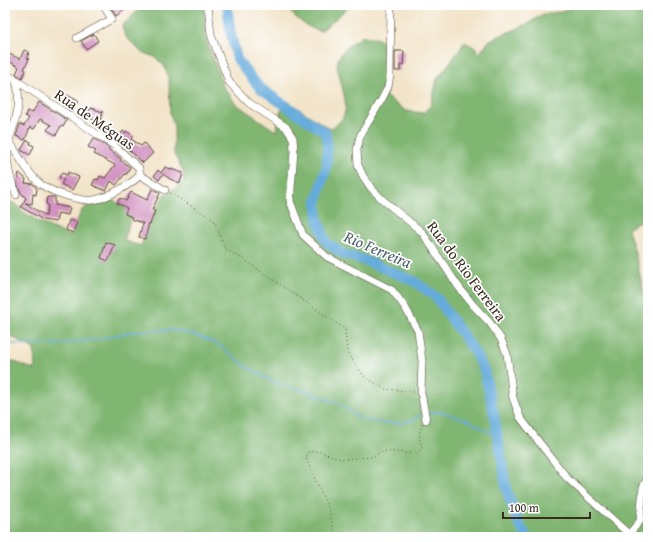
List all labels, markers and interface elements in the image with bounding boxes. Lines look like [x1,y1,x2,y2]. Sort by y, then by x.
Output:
street label: Rua de Méguas [51,84,139,154]
street label: Rua do Rio Ferreira [422,217,512,325]
water label: Rio Ferreira [340,224,416,274]
scale bar [503,494,590,520]
text: 100 m [509,499,539,516]

